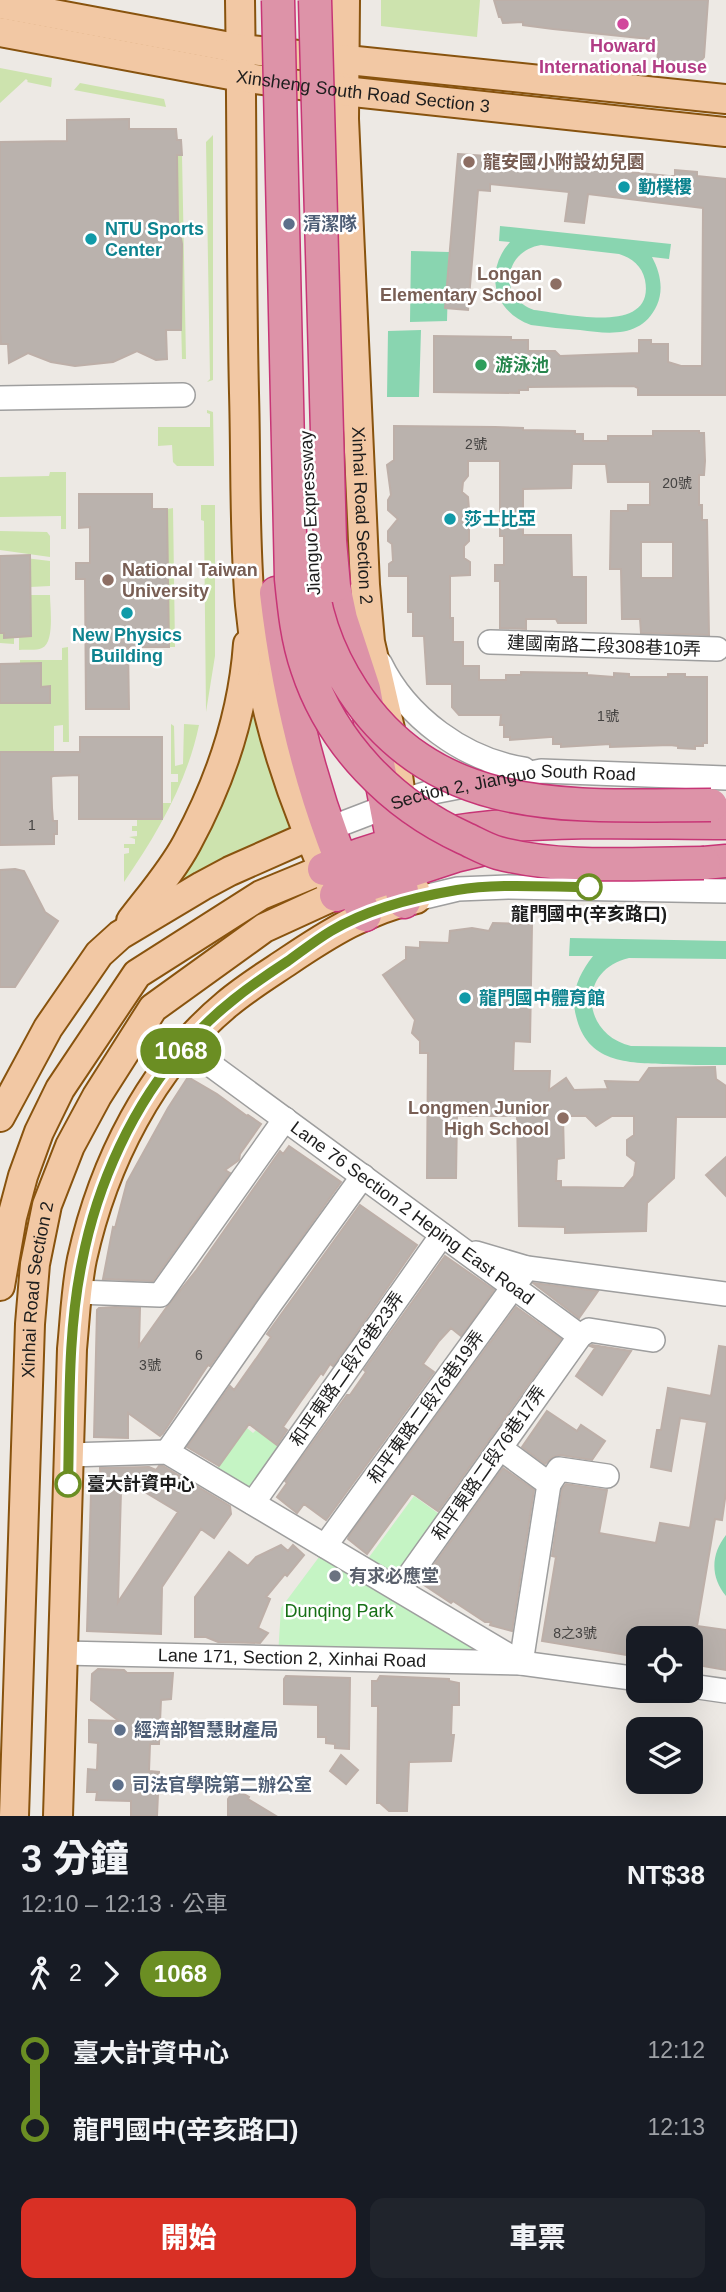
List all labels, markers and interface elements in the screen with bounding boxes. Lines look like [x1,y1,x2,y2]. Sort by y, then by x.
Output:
marker: Howard International House [615,16,631,32]
place label: Howard International House [539,36,707,77]
street label: Xinsheng South Road Section 3 [235,66,491,117]
place label: 龍安國小附設幼兒園 [483,152,645,172]
marker: 龍安國小附設幼兒園 [461,154,477,170]
place label: 勤樸樓 [638,177,692,197]
marker: 勤樸樓 [616,179,632,195]
place label: 清潔隊 [303,214,357,234]
marker: 清潔隊 [281,216,297,232]
place label: NTU Sports Center [105,219,204,260]
marker: NTU Sports Center [83,231,99,247]
place label: Longan Elementary School [380,264,542,305]
marker: Longan Elementary School [548,276,564,292]
place label: 游泳池 [495,355,549,375]
marker: 游泳池 [473,357,489,373]
street label: Xinhai Road Section 2 [348,426,377,605]
street label: Jianguo Expressway [296,430,324,596]
house number: 2號 [465,436,487,452]
house number: 20號 [662,475,692,491]
place label: 莎士比亞 [464,509,536,529]
marker: 莎士比亞 [442,511,458,527]
place label: National Taiwan University [122,560,258,601]
marker: National Taiwan University [100,572,116,588]
marker: New Physics Building [119,605,135,621]
place label: New Physics Building [72,625,182,666]
street label: 建國南路二段308巷10弄 [507,633,701,659]
house number: 1號 [597,708,619,724]
street label: Section 2, Jianguo South Road [388,761,636,814]
house number: 1 [28,817,36,833]
marker: 龍門國中(辛亥路口) [576,874,602,900]
place label: 龍門國中(辛亥路口) [511,904,667,924]
place label: 龍門國中體育館 [479,988,605,1008]
marker: 龍門國中體育館 [457,990,473,1006]
line badge: 1068 [132,1028,230,1074]
text: 1068 [154,1037,208,1064]
place label: Longmen Junior High School [408,1098,549,1139]
marker: Longmen Junior High School [555,1110,571,1126]
street label: Lane 76 Section 2 Heping East Road [287,1117,538,1309]
street label: Xinhai Road Section 2 [18,1200,57,1379]
street label: 和平東路二段76巷23弄 [286,1288,408,1450]
street label: 和平東路二段76巷19弄 [364,1327,488,1487]
house number: 6 [195,1347,203,1363]
house number: 3號 [139,1357,161,1373]
street label: 和平東路二段76巷17弄 [428,1382,550,1544]
marker: 臺大計資中心 [55,1471,81,1497]
place label: 臺大計資中心 [87,1473,195,1494]
place label: 有求必應堂 [349,1566,439,1586]
marker: 有求必應堂 [327,1568,343,1584]
park label: Dunqing Park [284,1601,395,1621]
house number: 8之3號 [553,1625,597,1641]
map controls [626,1626,703,1794]
button: locate [626,1626,703,1703]
street label: Lane 171, Section 2, Xinhai Road [158,1645,426,1671]
button: layers [626,1717,703,1794]
place label: 經濟部智慧財產局 [134,1720,278,1740]
marker: 經濟部智慧財產局 [112,1722,128,1738]
place label: 司法官學院第二辦公室 [132,1774,312,1795]
marker: 司法官學院第二辦公室 [110,1777,126,1793]
text: 3 分鐘 [21,1838,129,1880]
text: NT$38 [627,1860,705,1890]
text: 12:10 – 12:13 · 公車 [21,1891,228,1917]
icon: walk [21,1955,59,1993]
icon: forward [92,1955,130,1993]
text: 2 [69,1960,82,1986]
text: 1068 [154,1960,207,1987]
text: 12:12 [647,2037,705,2063]
text: 臺大計資中心 [73,2038,229,2068]
text: 12:13 [647,2114,705,2140]
text: 龍門國中(辛亥路口) [73,2115,298,2145]
button: 開始 [21,2198,356,2278]
button: 車票 [370,2198,705,2278]

